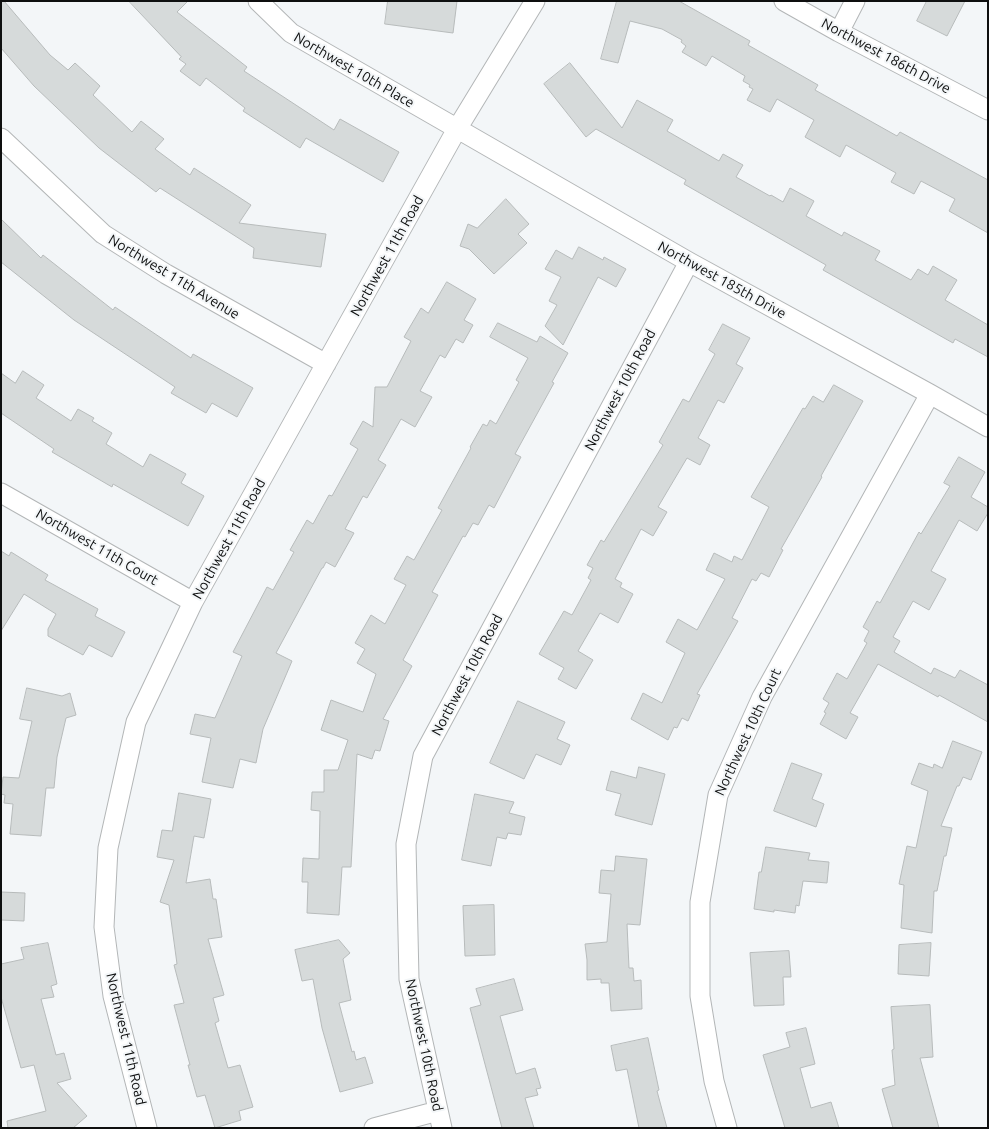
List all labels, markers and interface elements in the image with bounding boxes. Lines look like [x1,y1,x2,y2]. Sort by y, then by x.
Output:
street label: Northwest 186th Drive [819,15,953,97]
street label: Northwest 10th Place [291,29,417,111]
street label: Northwest 11th Road [347,193,427,319]
street label: Northwest 11th Avenue [105,231,243,323]
street label: Northwest 185th Drive [655,238,789,322]
street label: Northwest 10th Road [581,326,659,454]
street label: Northwest 11th Road [189,476,269,602]
street label: Northwest 11th Court [33,505,161,589]
street label: Northwest 10th Road [428,611,506,739]
street label: Northwest 10th Court [711,666,785,798]
street label: Northwest 11th Road [103,971,149,1107]
street label: Northwest 10th Road [402,977,446,1113]

